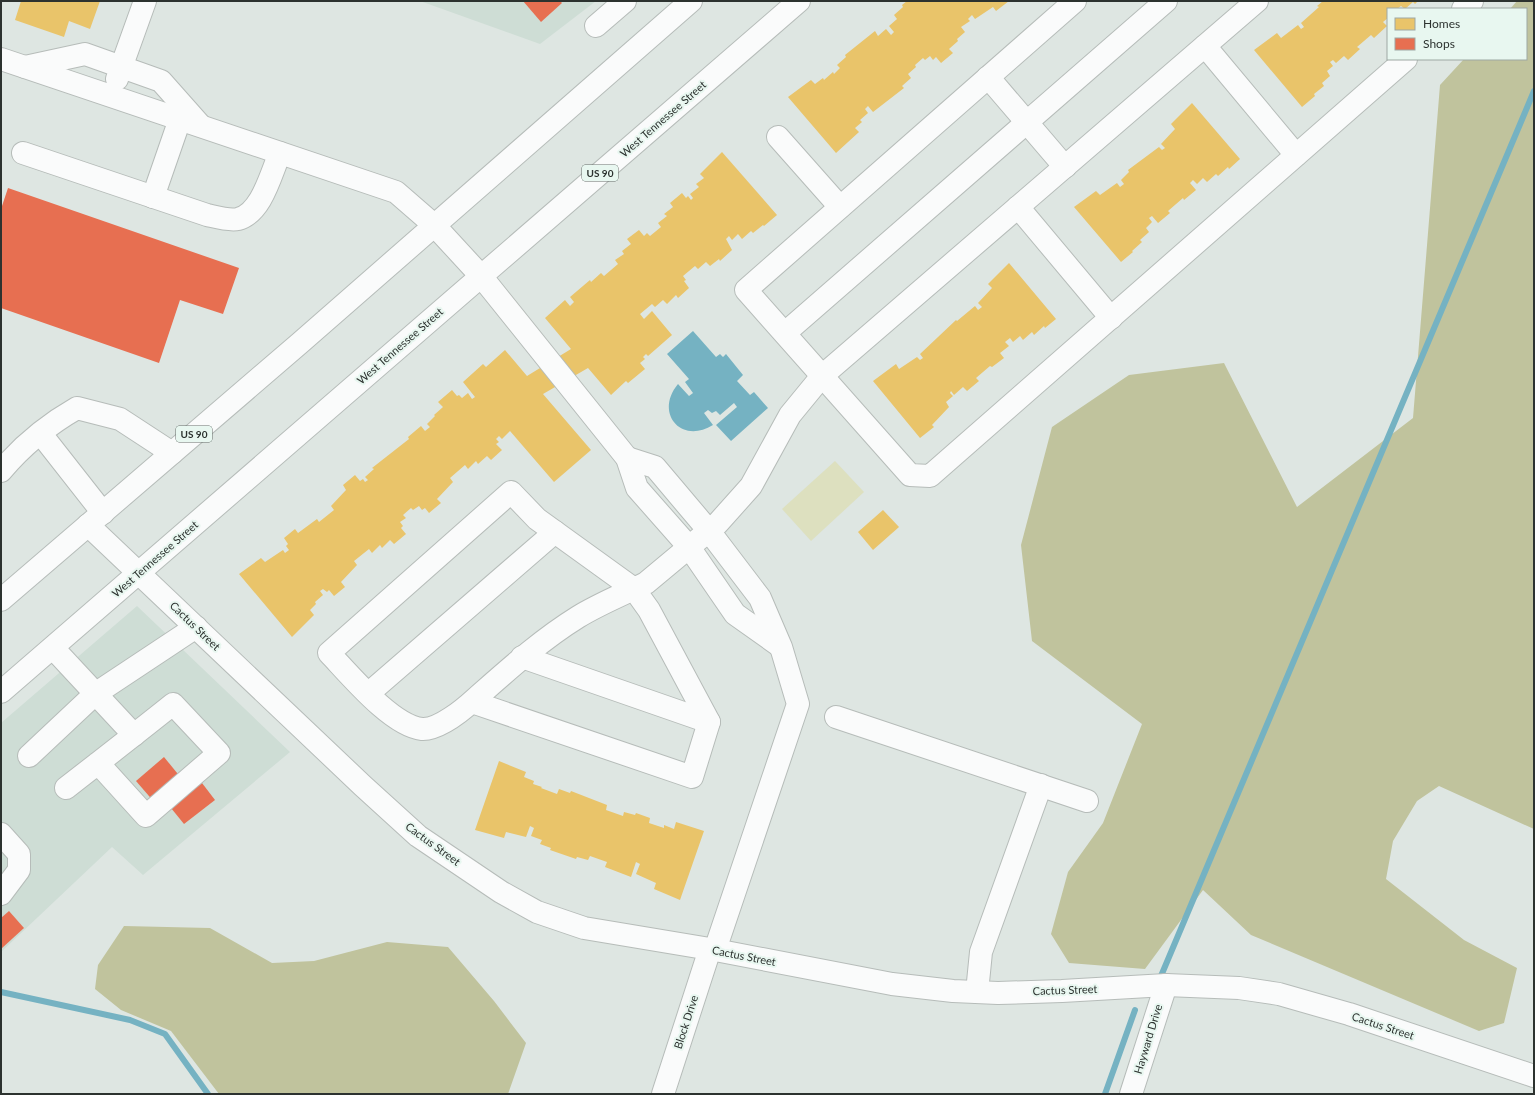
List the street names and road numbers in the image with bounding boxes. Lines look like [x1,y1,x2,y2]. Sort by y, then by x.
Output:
street label: West Tennessee Street [617,78,708,160]
road number: US 90 [582,165,618,181]
street label: West Tennessee Street [354,305,445,387]
road number: US 90 [176,426,212,442]
street label: West Tennessee Street [109,518,200,600]
street label: Cactus Street [168,598,223,653]
street label: Cactus Street [403,819,463,868]
street label: Cactus Street [711,943,777,968]
street label: Cactus Street [1032,982,1098,997]
street label: Block Drive [671,993,700,1050]
street label: Hayward Drive [1131,1002,1164,1075]
street label: Cactus Street [1350,1009,1416,1042]

